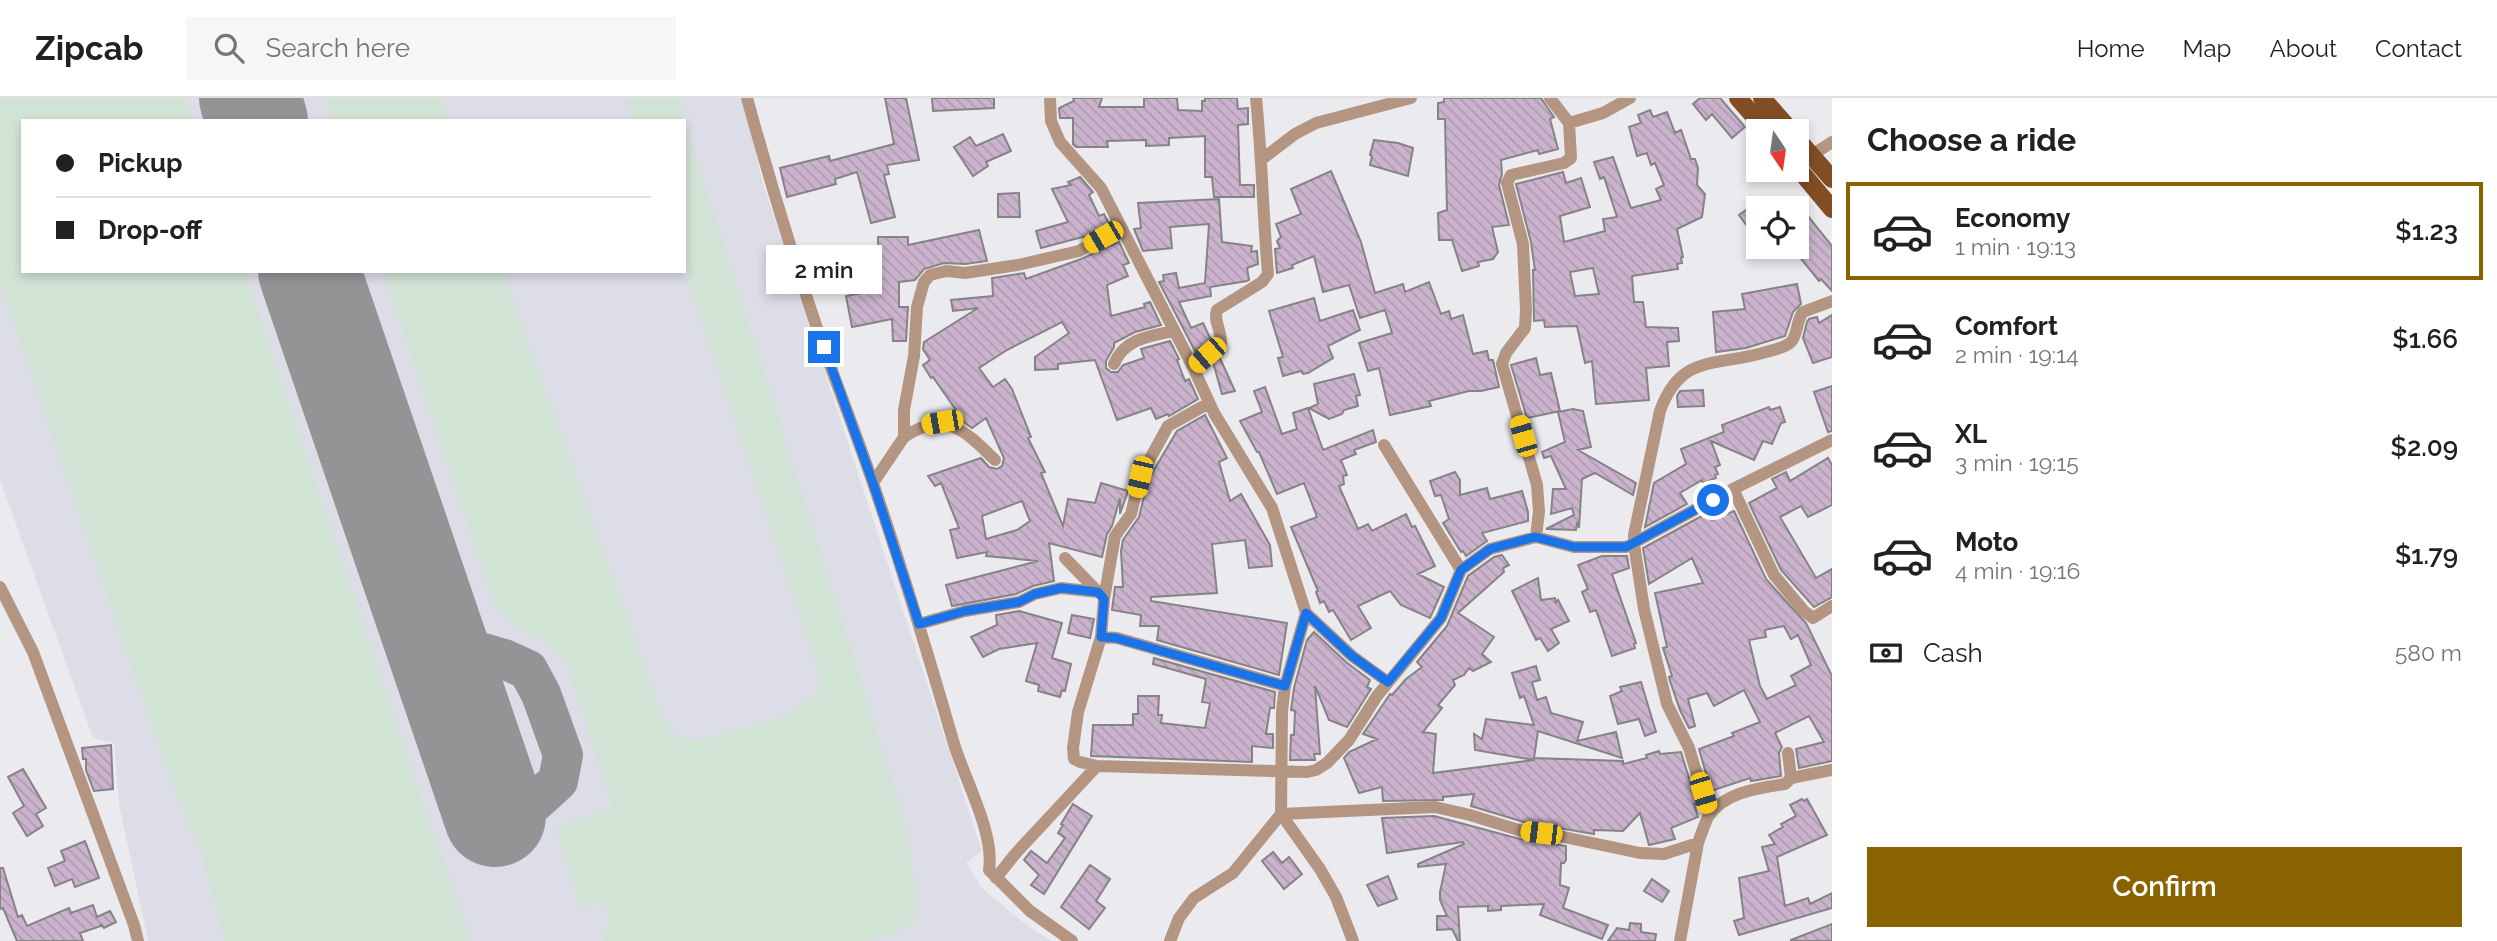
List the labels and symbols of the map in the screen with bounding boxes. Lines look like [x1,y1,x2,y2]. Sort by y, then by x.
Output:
north arrow [1746,119,1810,182]
car [1080,217,1127,257]
callout: 2 min [766,246,882,294]
route end [808,331,840,363]
car [1185,333,1230,377]
car [920,408,965,436]
car [1508,413,1539,459]
car [1126,454,1155,500]
route start [1697,484,1729,516]
car [1687,770,1720,816]
car [1519,820,1564,846]

